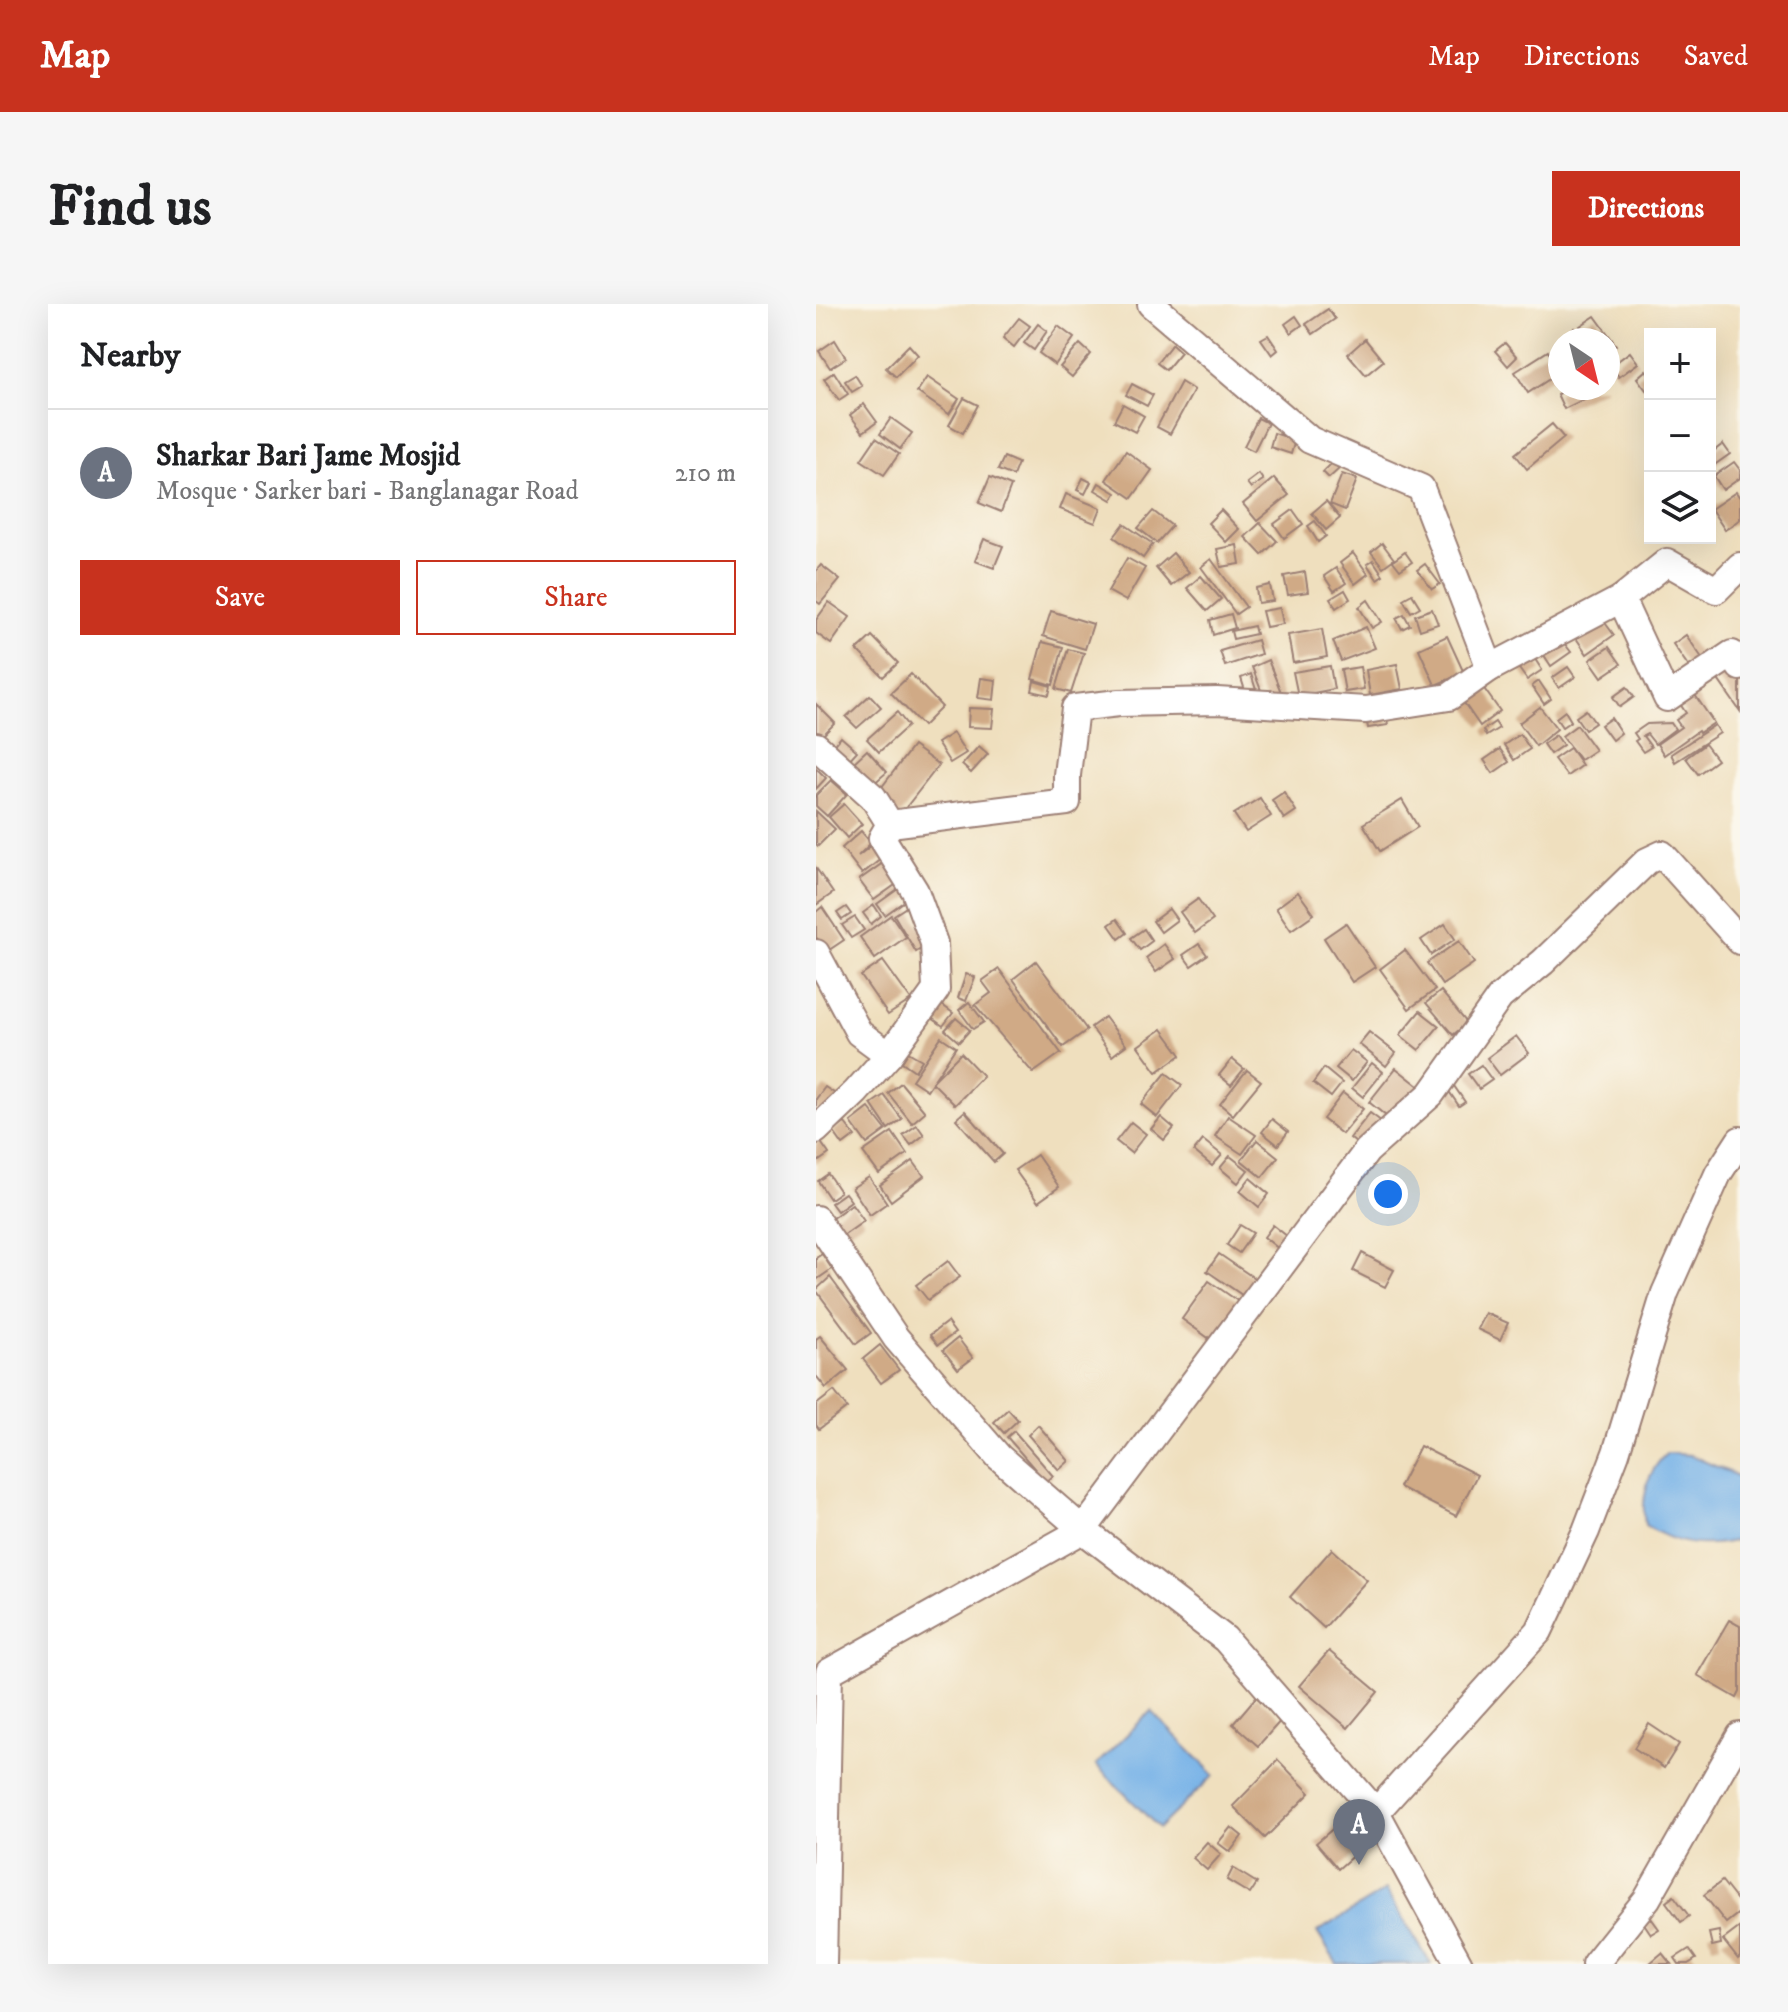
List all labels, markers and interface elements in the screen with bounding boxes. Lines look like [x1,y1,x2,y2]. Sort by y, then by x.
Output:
text: Map [40,32,110,80]
text: Map [1428,39,1480,74]
text: Directions [1524,39,1640,74]
text: Saved [1684,39,1748,74]
button: Directions [1552,171,1740,246]
text: Find us [48,173,212,243]
north arrow [1548,328,1620,400]
map controls [1644,328,1716,544]
button: + [1644,328,1716,400]
text: Nearby [80,335,181,377]
button: − [1644,400,1716,472]
text: Sharkar Bari Jame Mosjid [156,438,460,475]
text: A [98,457,114,490]
text: 210 m [675,457,736,490]
button: layers [1644,472,1716,544]
text: Mosque · Sarker bari - Banglanagar Road [156,475,579,508]
button: Save [80,560,400,635]
button: Share [416,560,736,635]
your location [1368,1174,1408,1214]
pin: A [1333,1799,1385,1865]

